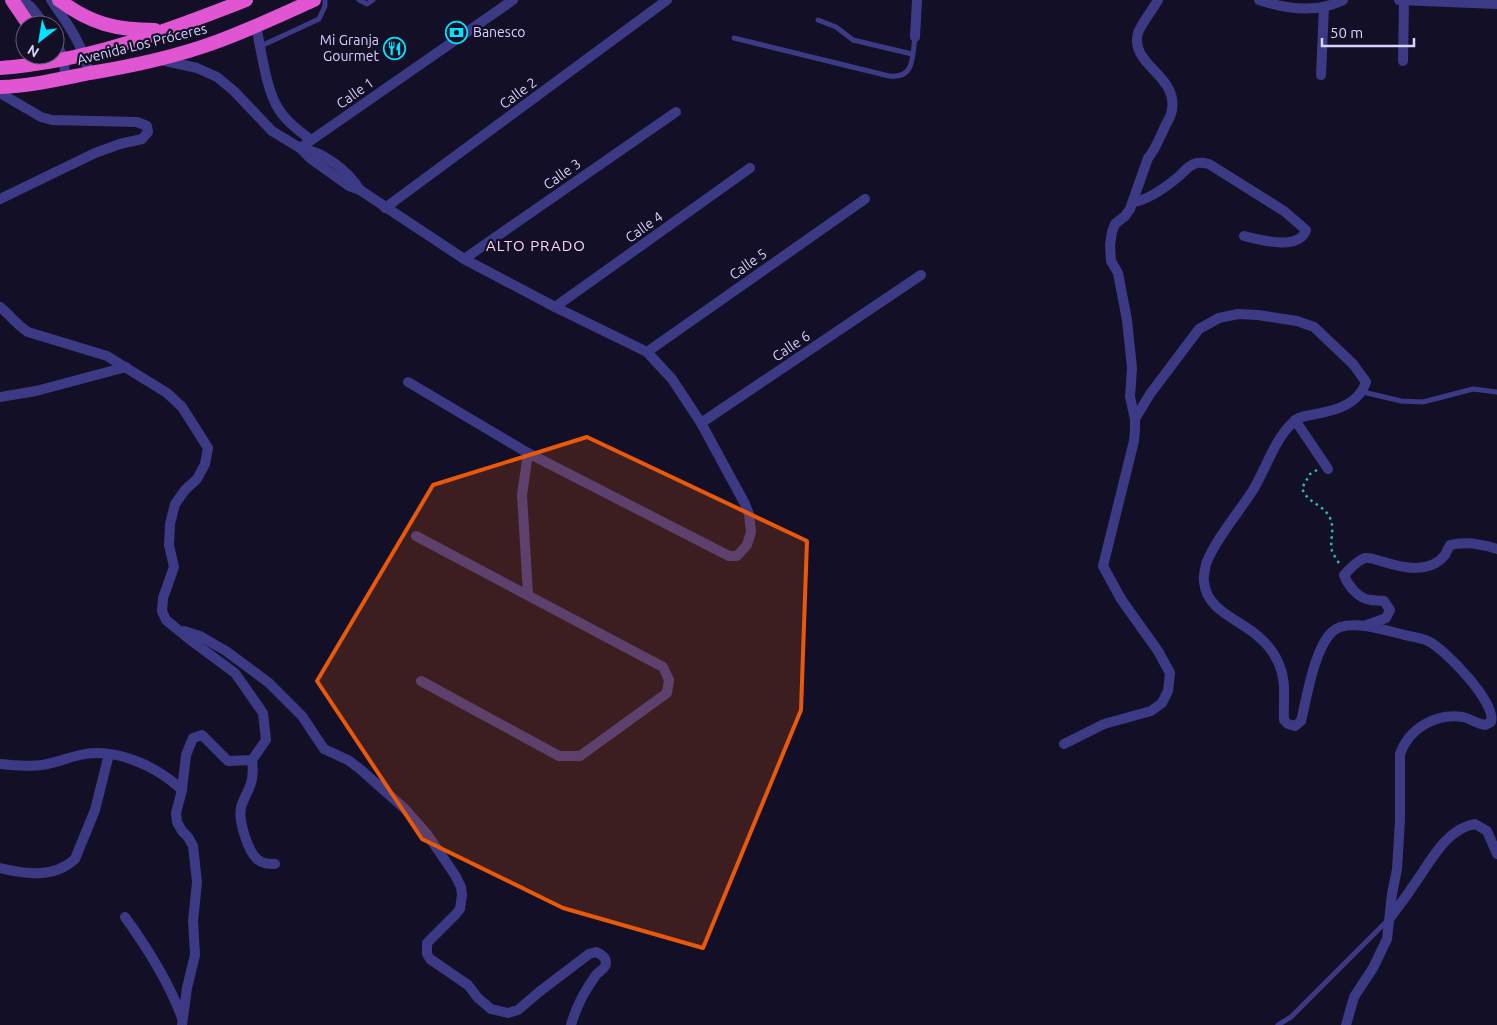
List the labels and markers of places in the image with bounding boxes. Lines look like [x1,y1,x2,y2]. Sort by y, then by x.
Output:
bank icon: Banesco [445,20,469,44]
place label: Banesco [473,24,526,40]
place label: Mi Granja Gourmet [320,32,379,64]
restaurant icon: Mi Granja Gourmet [383,36,407,60]

